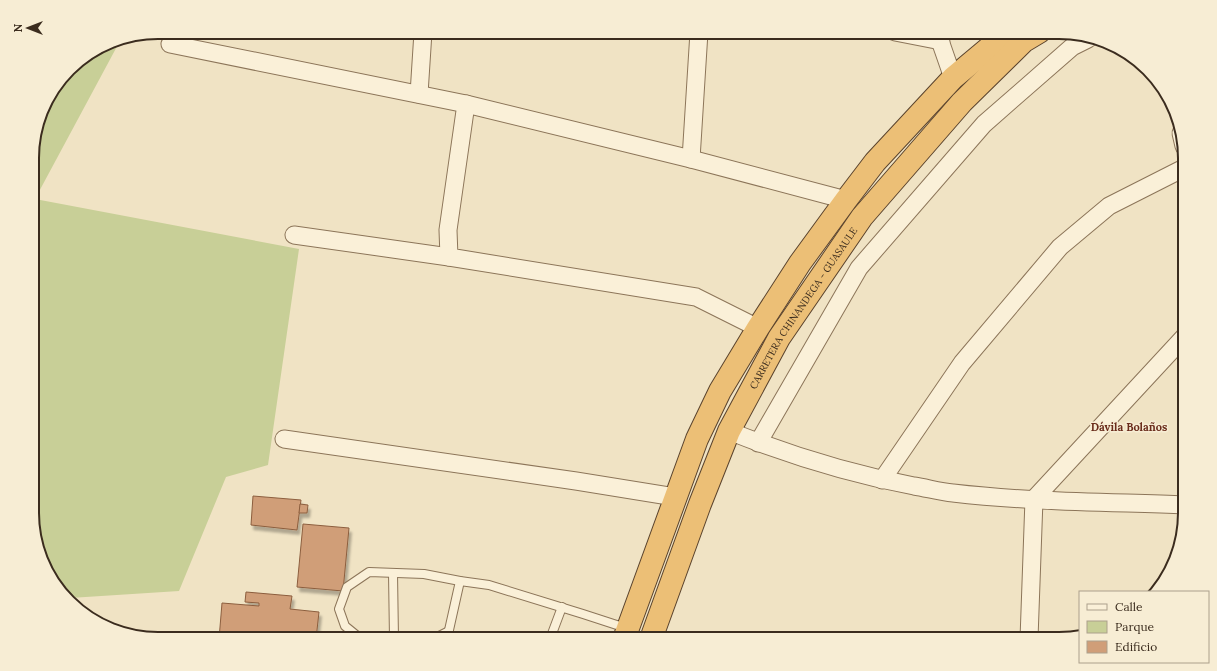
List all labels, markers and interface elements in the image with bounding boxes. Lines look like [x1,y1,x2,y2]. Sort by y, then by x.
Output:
north arrow [8,8,48,48]
text: N [11,23,25,32]
street label: CARRETERA CHINANDEGA - GUASAULE [746,224,860,391]
district label: Dávila Bolaños [1091,420,1167,434]
legend [1079,591,1209,663]
text: Calle [1115,599,1143,614]
text: Parque [1115,619,1155,634]
text: Edificio [1115,639,1157,654]

